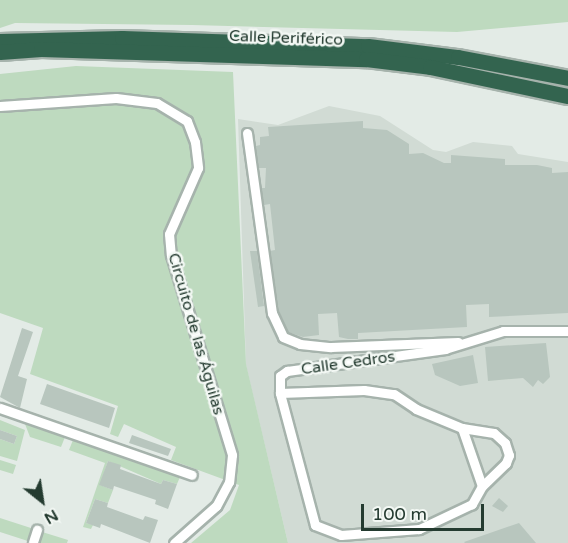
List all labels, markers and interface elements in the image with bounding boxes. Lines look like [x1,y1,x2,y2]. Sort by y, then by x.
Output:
street label: Calle Periférico [229,26,343,50]
street label: Circuito de las Águilas [164,251,228,417]
street label: Calle Cedros [300,347,396,379]
north arrow [12,471,72,531]
scale bar [364,492,487,530]
text: 100 m [372,503,427,525]
text: N [40,505,62,528]

